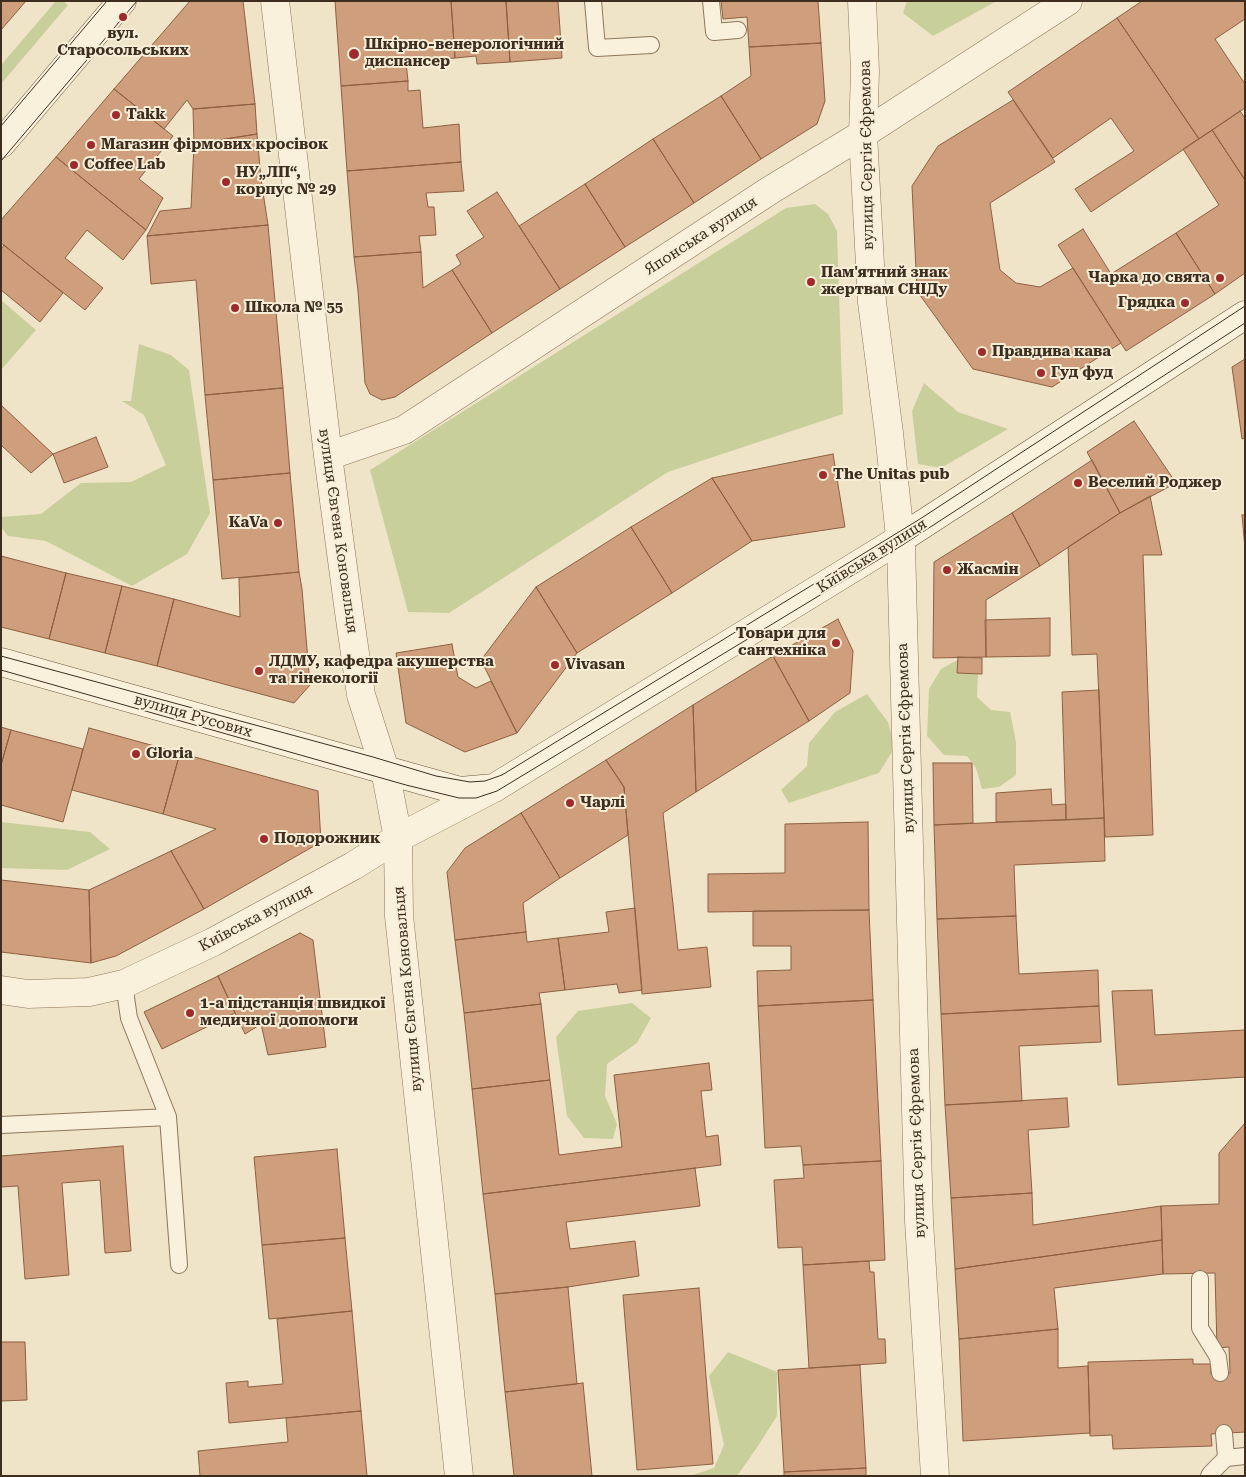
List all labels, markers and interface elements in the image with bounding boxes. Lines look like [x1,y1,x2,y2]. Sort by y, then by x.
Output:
marker: вул. Старосольських [117,11,129,23]
place label: вул. Старосольських [57,25,189,60]
place label: Шкірно-венерологічний диспансер [365,36,564,71]
marker: Шкірно-венерологічний диспансер [347,47,361,61]
street label: вулиця Сергія Єфремова [856,60,878,250]
place label: Takk [126,106,166,124]
marker: Takk [110,109,122,121]
place label: Магазин фірмових кросівок [101,136,328,154]
marker: Магазин фірмових кросівок [85,139,97,151]
place label: Coffee Lab [84,156,166,174]
marker: Coffee Lab [68,159,80,171]
place label: НУ„ЛП“, корпус № 29 [236,164,336,199]
marker: НУ„ЛП“, корпус № 29 [220,176,232,188]
street label: Японська вулиця [641,193,761,279]
place label: Пам'ятний знак жертвам СНІДу [821,264,948,299]
place label: Чарка до свята [1088,269,1210,287]
marker: Чарка до свята [1214,272,1226,284]
marker: Пам'ятний знак жертвам СНІДу [805,276,817,288]
place label: Грядка [1118,294,1175,312]
marker: Грядка [1179,297,1191,309]
place label: Школа № 55 [245,299,343,317]
marker: Школа № 55 [229,302,241,314]
place label: Правдива кава [992,343,1111,361]
marker: Правдива кава [976,346,988,358]
place label: Гуд фуд [1051,364,1113,382]
marker: Гуд фуд [1035,367,1047,379]
street label: вулиця Євгена Коновальця [315,427,361,635]
place label: The Unitas pub [833,466,949,484]
marker: The Unitas pub [817,469,829,481]
place label: Веселий Роджер [1088,474,1222,492]
marker: Веселий Роджер [1072,477,1084,489]
place label: KaVa [229,514,268,532]
street label: Київська вулиця [814,515,930,597]
marker: KaVa [272,517,284,529]
place label: Жасмін [957,561,1019,579]
marker: Жасмін [941,564,953,576]
place label: Товари для сантехніка [736,625,826,660]
marker: Товари для сантехніка [830,637,842,649]
street label: вулиця Сергія Єфремова [894,643,918,833]
place label: ЛДМУ, кафедра акушерства та гінекології [269,653,494,688]
place label: Vivasan [565,656,625,674]
marker: Vivasan [549,659,561,671]
marker: ЛДМУ, кафедра акушерства та гінекології [253,665,265,677]
street label: вулиця Русових [132,691,254,741]
place label: Gloria [146,745,193,763]
marker: Gloria [130,748,142,760]
place label: Чарлі [580,794,625,812]
marker: Чарлі [564,797,576,809]
place label: Подорожник [274,830,380,848]
marker: Подорожник [258,833,270,845]
street label: Київська вулиця [196,880,316,956]
street label: вулиця Євгена Коновальця [390,885,426,1093]
place label: 1-а підстанція швидкої медичної допомоги [200,995,385,1030]
marker: 1-а підстанція швидкої медичної допомоги [184,1007,196,1019]
street label: вулиця Сергія Єфремова [905,1048,929,1238]

